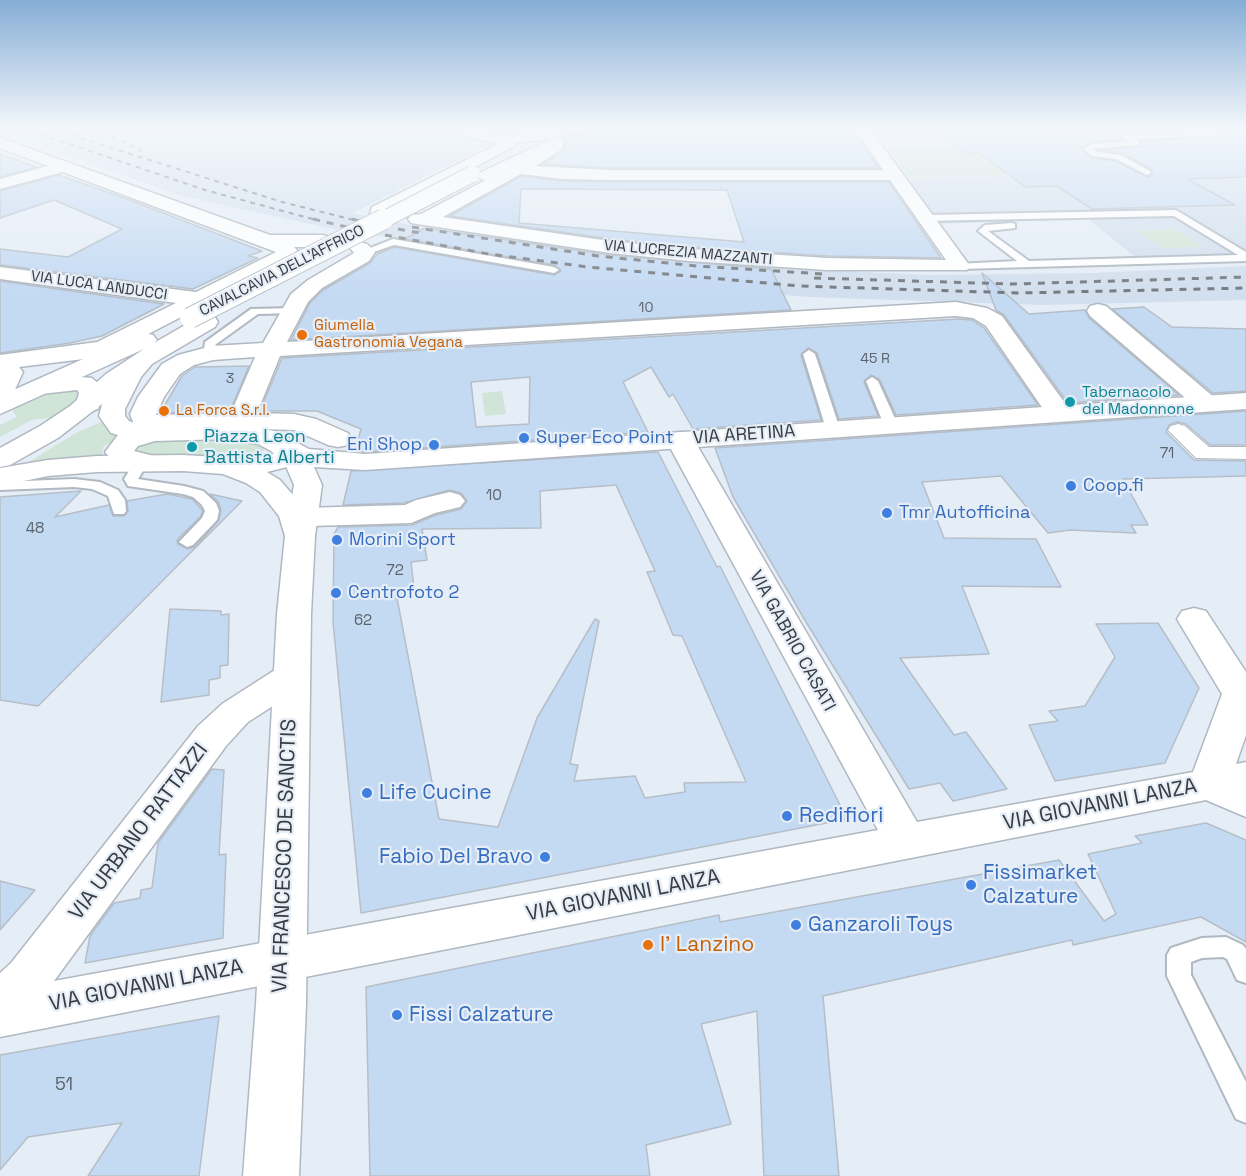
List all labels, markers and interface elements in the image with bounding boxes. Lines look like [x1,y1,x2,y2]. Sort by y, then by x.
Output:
street label: CAVALCAVIA DELL'AFFRICO [197,222,367,320]
street label: VIA LUCREZIA MAZZANTI [603,237,773,269]
street label: VIA LUCA LANDUCCI [30,268,168,304]
house number: 10 [639,300,653,316]
place label: Giumella Gastronomia Vegana [314,317,463,352]
marker: Giumella Gastronomia Vegana [295,328,309,342]
house number: 45 R [860,351,890,367]
house number: 3 [226,371,234,387]
place label: Tabernacolo del Madonnone [1082,384,1194,419]
marker: Tabernacolo del Madonnone [1063,395,1077,409]
place label: La Forca S.r.l. [176,402,270,420]
marker: La Forca S.r.l. [157,404,171,418]
street label: VIA ARETINA [692,421,796,449]
place label: Piazza Leon Battista Alberti [204,426,335,468]
place label: Super Eco Point [536,427,673,449]
marker: Super Eco Point [517,431,531,445]
place label: Eni Shop [347,434,422,456]
marker: Eni Shop [427,438,441,452]
marker: Piazza Leon Battista Alberti [185,440,199,454]
house number: 71 [1160,445,1174,463]
place label: Coop.fi [1083,475,1144,497]
marker: Coop.fi [1064,479,1078,493]
house number: 10 [486,487,502,505]
place label: Tmr Autofficina [899,502,1030,524]
marker: Tmr Autofficina [880,506,894,520]
house number: 48 [26,520,44,538]
place label: Morini Sport [349,529,456,551]
marker: Morini Sport [330,533,344,547]
house number: 72 [386,562,404,580]
street label: VIA GABRIO CASATI [744,567,840,715]
place label: Centrofoto 2 [348,582,459,604]
marker: Centrofoto 2 [329,586,343,600]
house number: 62 [354,612,372,630]
street label: VIA FRANCESCO DE SANCTIS [268,719,302,993]
street label: VIA URBANO RATTAZZI [64,739,214,925]
street label: VIA GIOVANNI LANZA [1001,774,1199,836]
place label: Life Cucine [379,780,492,806]
marker: Life Cucine [360,786,374,800]
place label: Redifiori [799,803,883,829]
marker: Redifiori [780,809,794,823]
place label: Fabio Del Bravo [379,844,533,870]
marker: Fabio Del Bravo [538,850,552,864]
place label: Fissimarket Calzature [983,860,1097,910]
street label: VIA GIOVANNI LANZA [524,865,722,927]
marker: Fissimarket Calzature [964,878,978,892]
place label: Ganzaroli Toys [808,912,953,938]
marker: Ganzaroli Toys [789,918,803,932]
place label: I' Lanzino [660,932,754,958]
marker: I' Lanzino [641,938,655,952]
street label: VIA GIOVANNI LANZA [47,955,245,1017]
place label: Fissi Calzature [409,1002,554,1028]
marker: Fissi Calzature [390,1008,404,1022]
house number: 51 [55,1074,73,1096]

